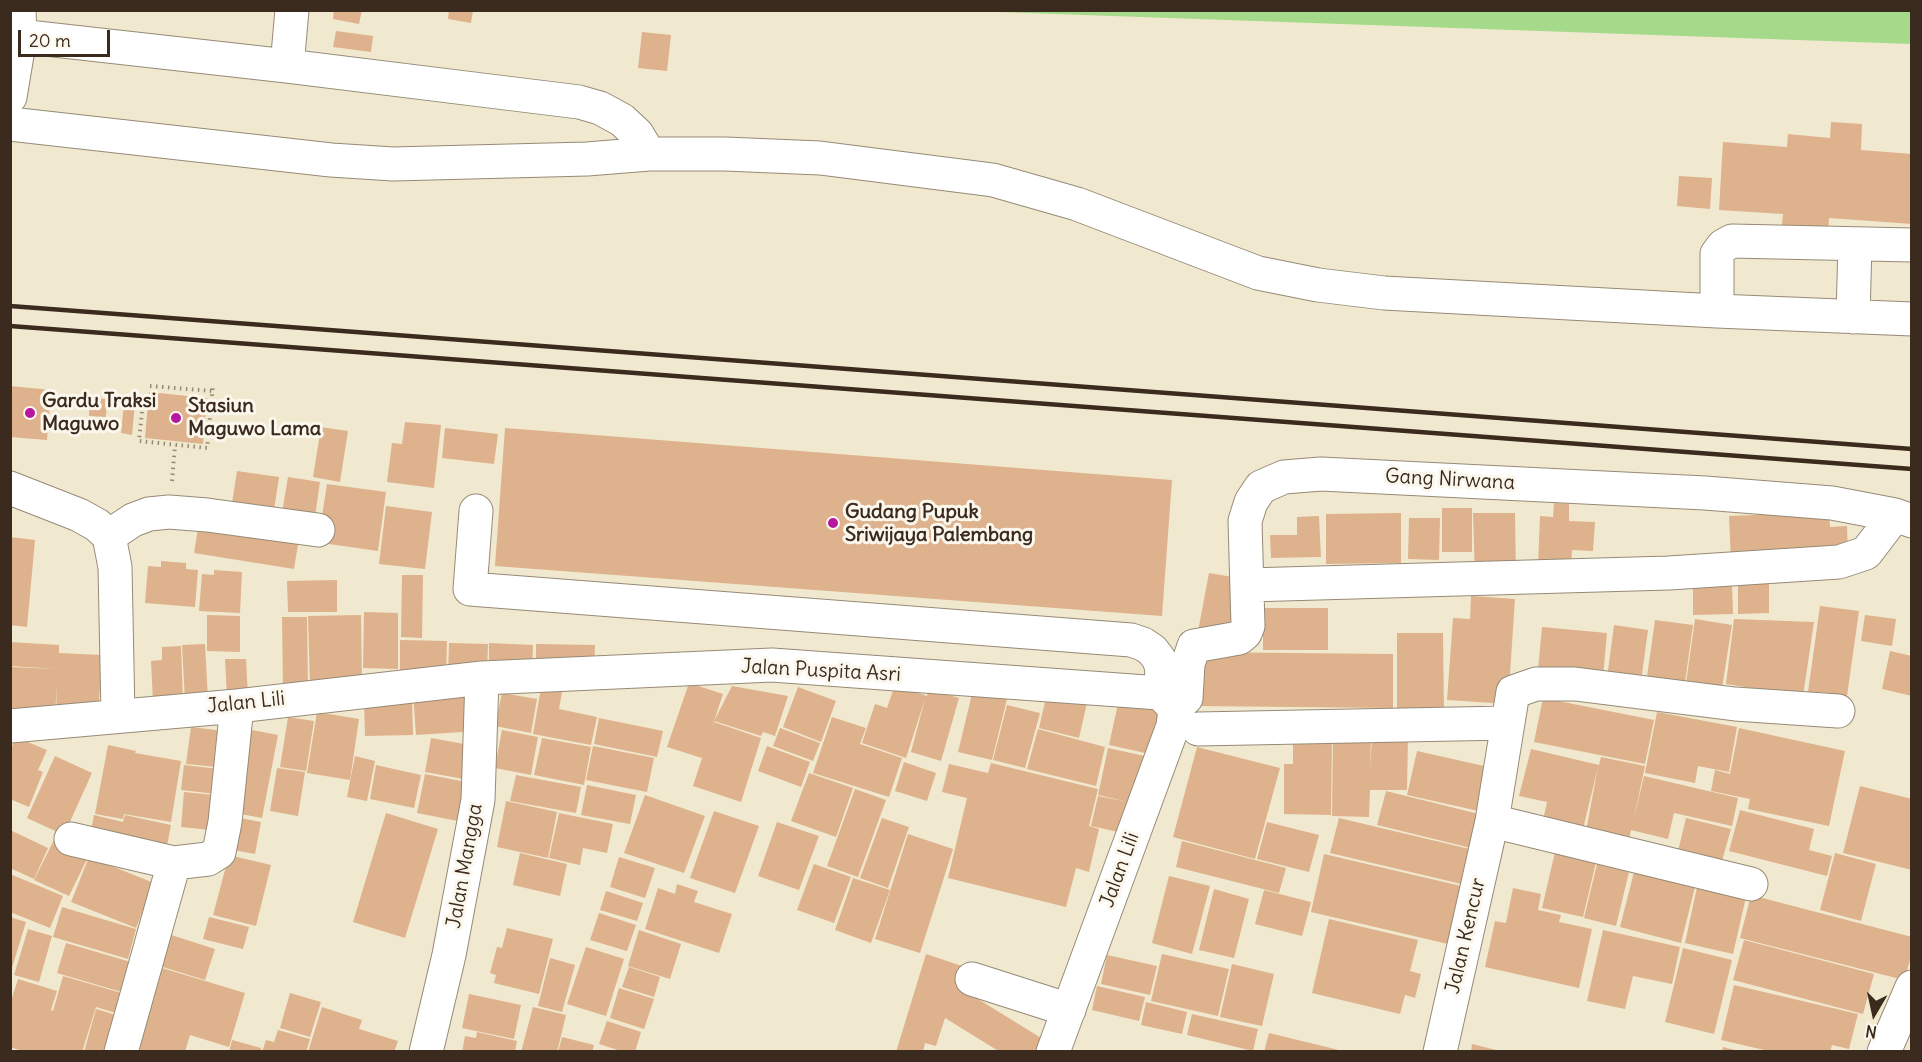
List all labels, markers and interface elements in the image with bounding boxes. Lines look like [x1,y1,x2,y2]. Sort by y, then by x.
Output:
scale bar [21,18,112,56]
text: 20 m [29,29,71,52]
place label: Gardu Traksi Maguwo [42,389,156,436]
place label: Stasiun Maguwo Lama [188,394,321,441]
marker: Gardu Traksi Maguwo [23,406,37,420]
marker: Stasiun Maguwo Lama [169,411,183,425]
street label: Gang Nirwana [1385,465,1515,495]
place label: Gudang Pupuk Sriwijaya Palembang [845,500,1033,547]
marker: Gudang Pupuk Sriwijaya Palembang [826,516,840,530]
street label: Jalan Puspita Asri [741,655,901,687]
street label: Jalan Lili [206,687,286,719]
street label: Jalan Mangga [442,802,488,930]
street label: Jalan Lili [1095,829,1145,911]
street label: Jalan Kencur [1441,876,1491,996]
north arrow [1844,984,1904,1044]
text: N [1864,1021,1878,1043]

